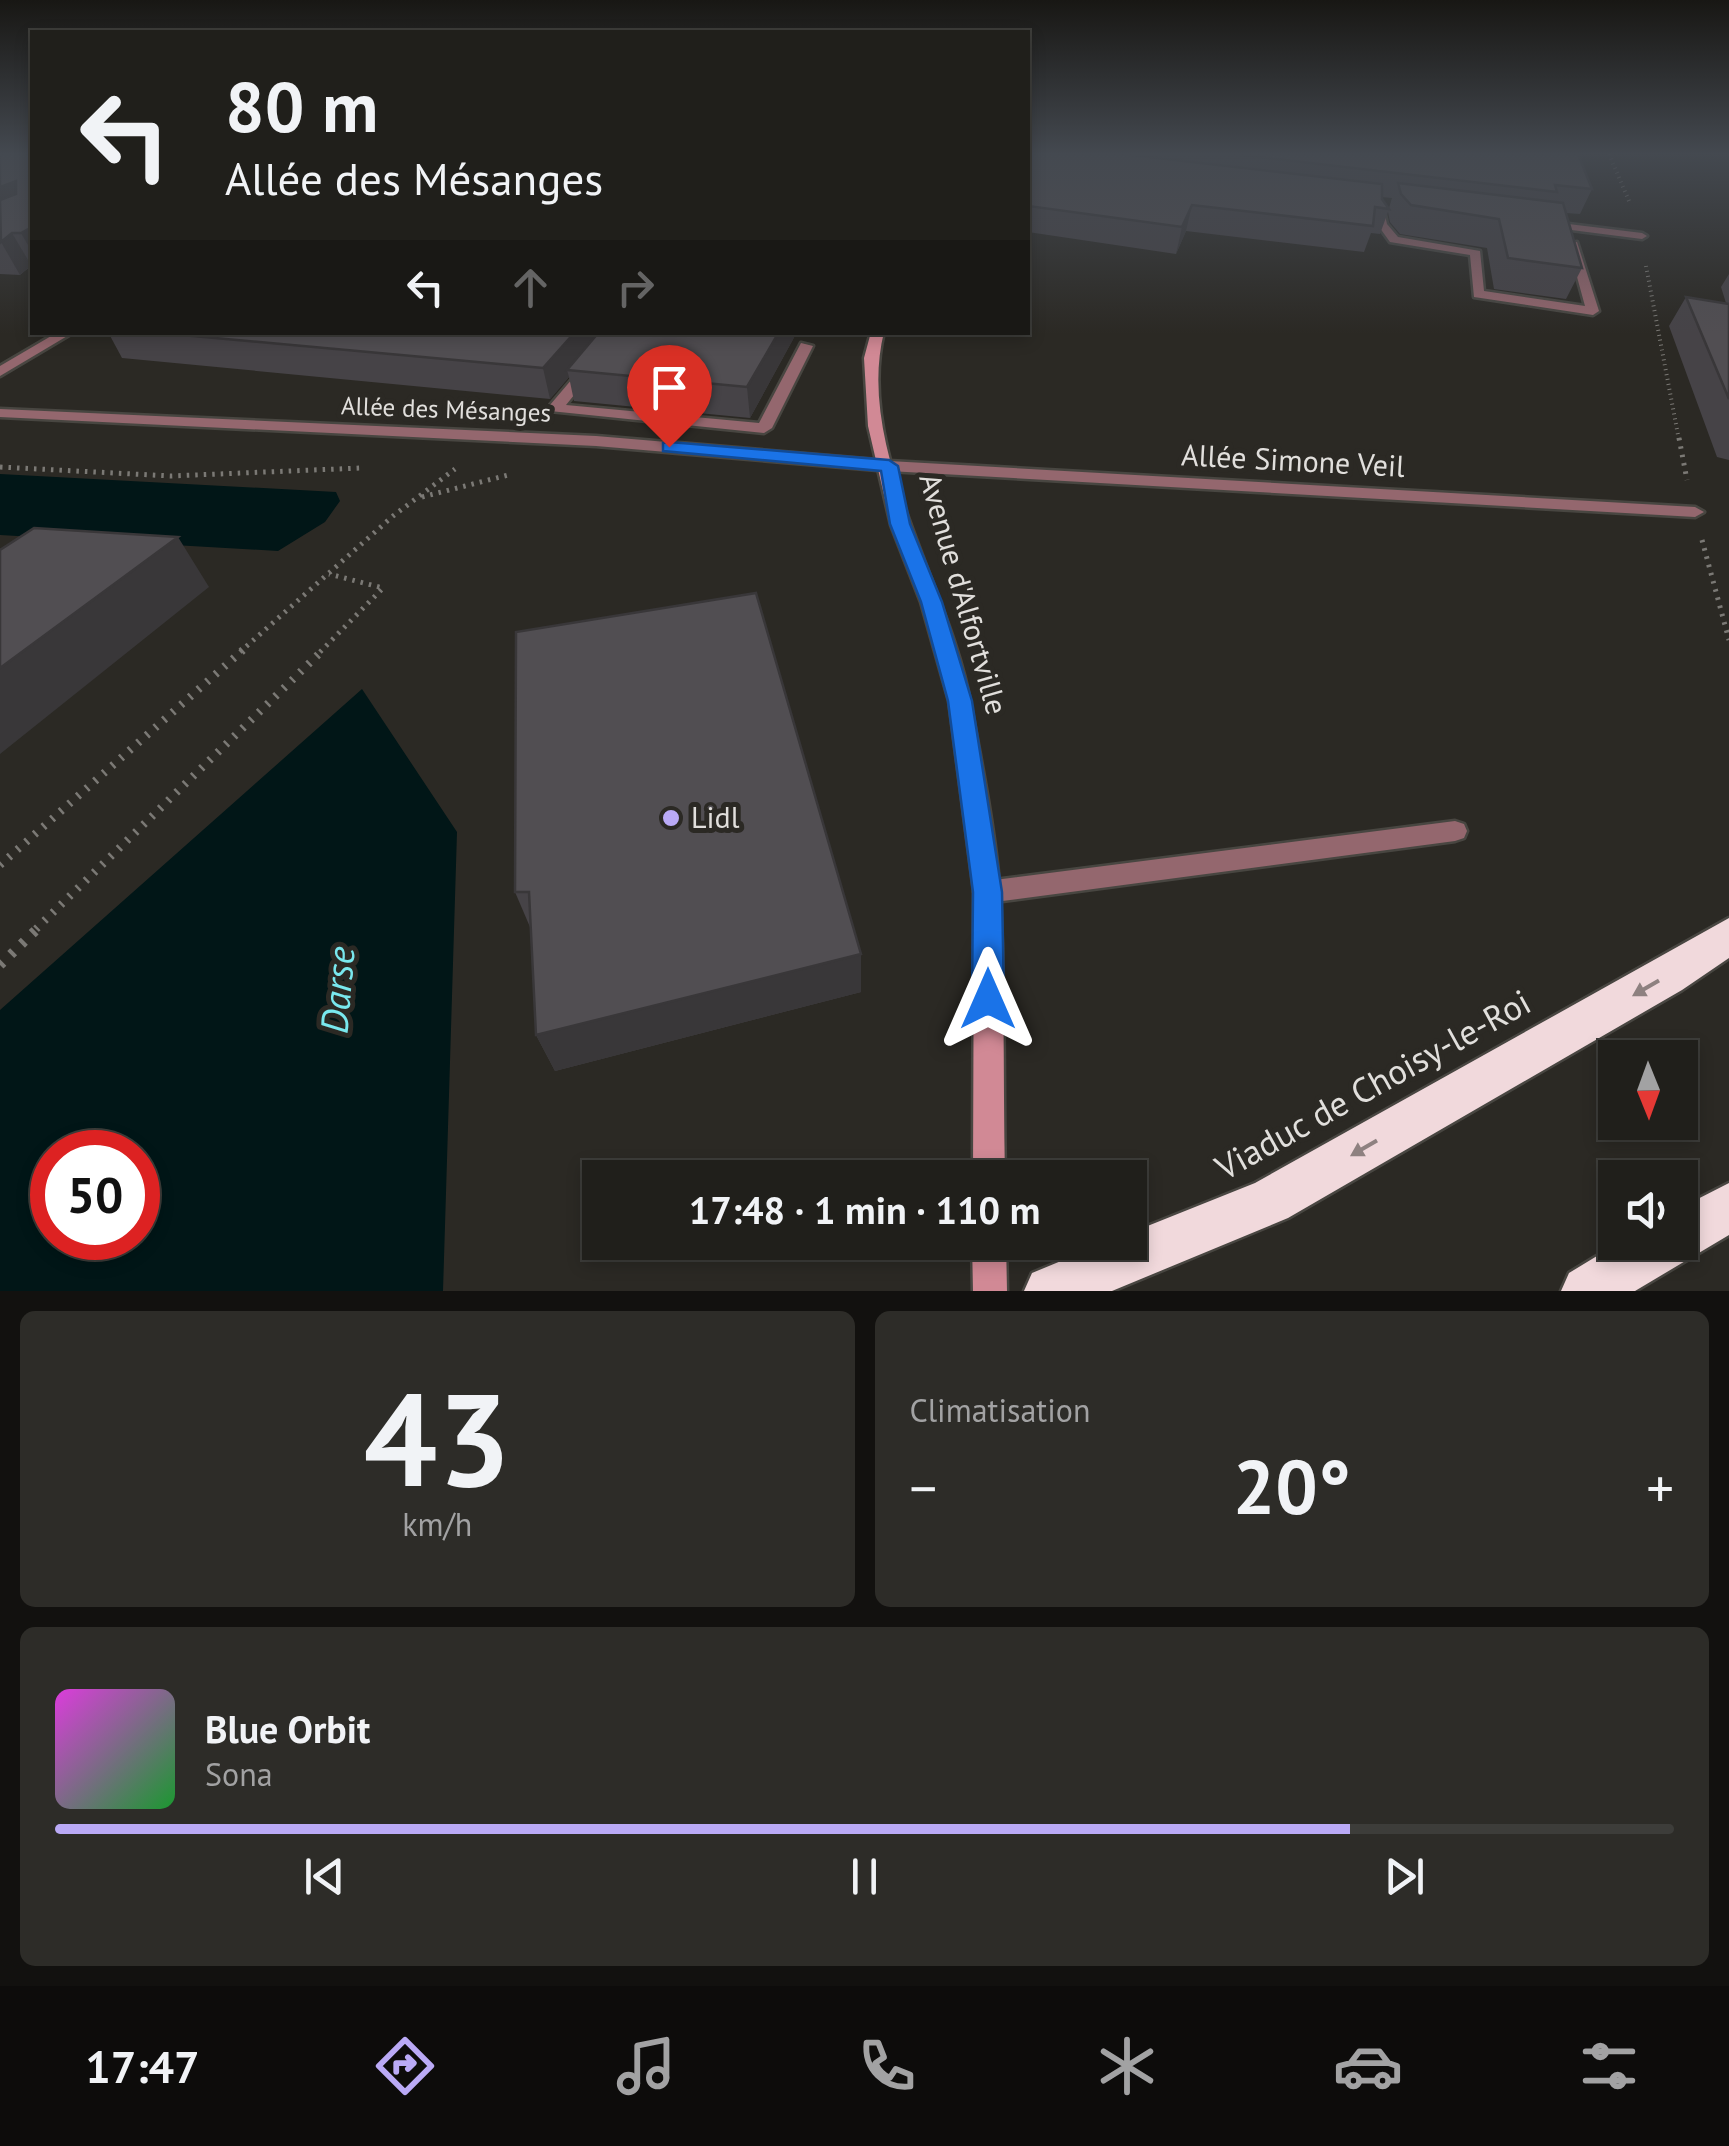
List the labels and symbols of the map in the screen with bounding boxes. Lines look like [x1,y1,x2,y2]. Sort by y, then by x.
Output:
pin [627,345,712,448]
street label: Allée des Mésanges [340,389,552,429]
street label: Allée Simone Veil [1180,434,1406,485]
street label: Avenue d'Alfortville [911,469,1017,719]
place label: Lidl [691,797,740,836]
marker: Lidl [660,807,682,829]
water label: Darse [308,944,365,1035]
position arrow [936,947,1040,1051]
street label: Viaduc de Choisy-le-Roi [1206,978,1538,1190]
one-way arrow [1632,979,1661,996]
north arrow [1598,1040,1698,1140]
speed limit sign: 50 [30,1130,160,1260]
one-way arrow [1349,1140,1378,1157]

